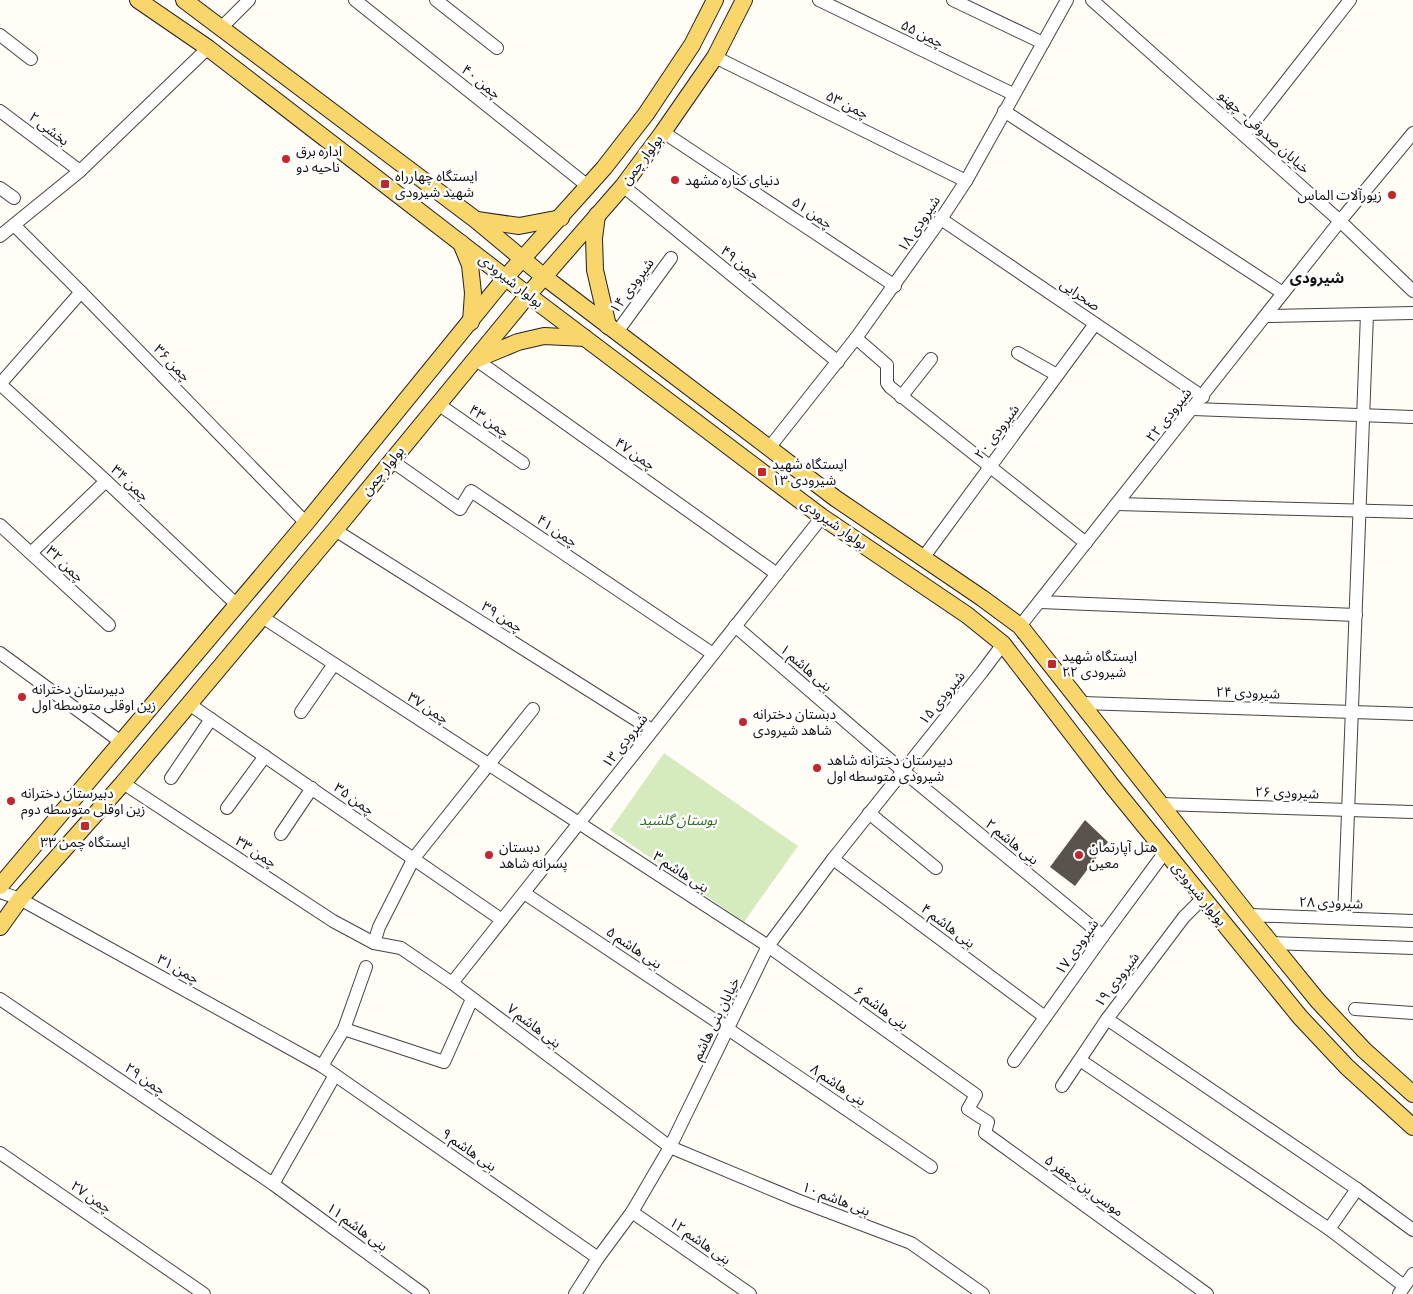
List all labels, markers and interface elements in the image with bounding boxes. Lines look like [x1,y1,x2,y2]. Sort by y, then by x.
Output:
street label: چمن ۵۵ [897,16,946,53]
street label: چمن ۴۰ [457,61,504,104]
street label: چمن ۵۳ [822,87,871,124]
street label: خیابان صدوقی- چهنو [1214,87,1313,178]
street label: بخشی ۲ [26,108,73,150]
street label: بولوار چمن [618,131,667,189]
place label: اداره برق ناحیه دو [296,143,342,176]
marker: اداره برق ناحیه دو [280,153,292,165]
place label: ایستگاه چهارراه شهید شیرودی [395,168,478,201]
place label: دنیای کناره مشهد [685,172,780,189]
marker: دنیای کناره مشهد [669,174,681,186]
marker: ایستگاه چهارراه شهید شیرودی [379,178,391,190]
place label: زیورآلات الماس [1297,187,1382,204]
marker: زیورآلات الماس [1386,189,1398,201]
street label: چمن ۵۱ [788,193,836,234]
street label: شیرودی ۱۸ [894,193,944,255]
street label: چمن ۴۹ [716,242,763,285]
street label: بولوار شیرودی [475,251,547,312]
street label: شیرودی ۱۴ [606,255,658,317]
district label: شیرودی [1290,269,1344,287]
street label: صحرایی [1057,275,1104,315]
street label: چمن ۳۶ [149,341,194,386]
street label: شیرودی ۲۲ [1143,384,1195,446]
street label: چمن ۴۳ [465,401,512,442]
street label: شیرودی ۲۰ [971,401,1023,463]
street label: چمن ۴۷ [611,434,658,475]
street label: بولوار چمن [358,443,409,500]
place label: ایستگاه شهید شیرودی ۱۳ [772,456,847,489]
street label: چمن ۳۴ [107,461,152,505]
marker: ایستگاه شهید شیرودی ۱۳ [756,466,768,478]
street label: بولوار شیرودی [797,495,871,553]
street label: چمن ۴۱ [533,511,581,552]
street label: چمن ۳۲ [42,542,87,586]
street label: چمن ۳۹ [478,598,526,637]
street label: بنی هاشم ۱ [775,641,836,697]
place label: ایستگاه شهید شیرودی ۲۲ [1062,648,1137,681]
marker: ایستگاه شهید شیرودی ۲۲ [1046,658,1058,670]
street label: شیرودی ۱۵ [915,668,969,728]
place label: دبیرستان دخترانه زین اوقلی متوسطه اول [32,681,156,714]
street label: شیرودی ۲۴ [1216,683,1280,703]
street label: چمن ۳۷ [404,689,452,728]
marker: دبیرستان دخترانه زین اوقلی متوسطه اول [16,691,28,703]
place label: دبستان دخترانه شاهد شیرودی [753,706,837,739]
street label: شیرودی ۱۳ [599,710,651,772]
marker: دبستان دخترانه شاهد شیرودی [737,716,749,728]
place label: دبیرستان دخترانه شاهد شیرودی متوسطه اول [827,752,953,785]
marker: دبیرستان دخترانه شاهد شیرودی متوسطه اول [811,762,823,774]
street label: چمن ۳۵ [330,779,377,820]
street label: شیرودی ۲۶ [1255,783,1319,803]
place label: دبیرستان دخترانه زین اوقلی متوسطه دوم [21,785,146,820]
marker: دبیرستان دخترانه زین اوقلی متوسطه دوم [5,795,17,807]
park label: بوستان گلشید [639,812,717,829]
street label: بنی هاشم ۲ [981,815,1042,870]
marker: ایستگاه چمن ۳۳ [79,820,91,832]
street label: چمن ۳۳ [232,833,280,872]
place label: ایستگاه چمن ۳۳ [40,834,130,852]
place label: دبستان پسرانه شاهد [499,839,568,873]
place label: هتل آپارتمان معین [1089,839,1158,872]
street label: بنی هاشم ۳ [649,848,712,898]
marker: دبستان پسرانه شاهد [483,849,495,861]
marker: هتل آپارتمان معین [1073,849,1085,861]
street label: بولوار شیرودی [1168,859,1230,930]
street label: شیرودی ۲۸ [1299,893,1363,913]
street label: بنی هاشم ۴ [916,900,979,954]
street label: شیرودی ۱۷ [1052,916,1102,978]
street label: بنی هاشم ۵ [602,923,665,975]
street label: شیرودی ۱۹ [1091,949,1143,1011]
street label: چمن ۳۱ [154,951,202,988]
street label: خیابان بنی هاشم [689,975,745,1064]
street label: بنی هاشم ۶ [849,982,912,1035]
street label: بنی هاشم ۷ [502,1000,565,1054]
street label: چمن ۲۹ [121,1059,169,1100]
street label: بنی هاشم ۸ [806,1060,869,1112]
street label: بنی هاشم ۹ [437,1125,500,1177]
street label: موسی بن جعفر ۵ [1041,1152,1127,1220]
street label: چمن ۲۷ [67,1177,115,1218]
street label: بنی هاشم ۱۰ [799,1178,873,1222]
street label: بنی هاشم ۱۱ [322,1199,391,1257]
street label: بنی هاشم ۱۲ [665,1214,734,1270]

